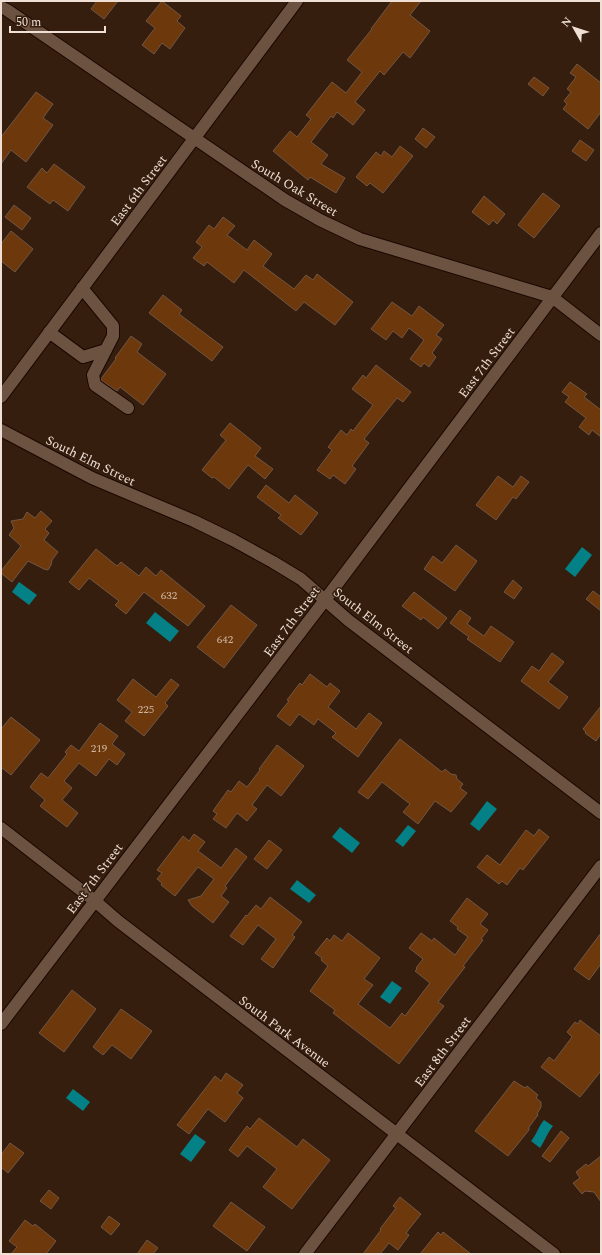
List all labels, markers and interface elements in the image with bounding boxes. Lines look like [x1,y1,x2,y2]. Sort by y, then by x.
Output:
scale bar [10,8,105,34]
north arrow [554,8,594,48]
text: 50 m [16,13,41,32]
text: N [557,13,576,31]
street label: East 6th Street [105,151,172,230]
street label: South Oak Street [247,154,342,222]
street label: East 7th Street [453,323,520,402]
street label: South Elm Street [42,430,139,491]
street label: East 7th Street [258,582,325,661]
street label: South Elm Street [329,583,418,659]
house number: 632 [161,587,178,604]
house number: 642 [217,631,234,648]
house number: 225 [138,701,154,718]
house number: 219 [91,740,108,757]
street label: East 7th Street [61,839,128,918]
street label: South Park Avenue [235,991,334,1073]
street label: East 8th Street [409,1012,476,1091]

